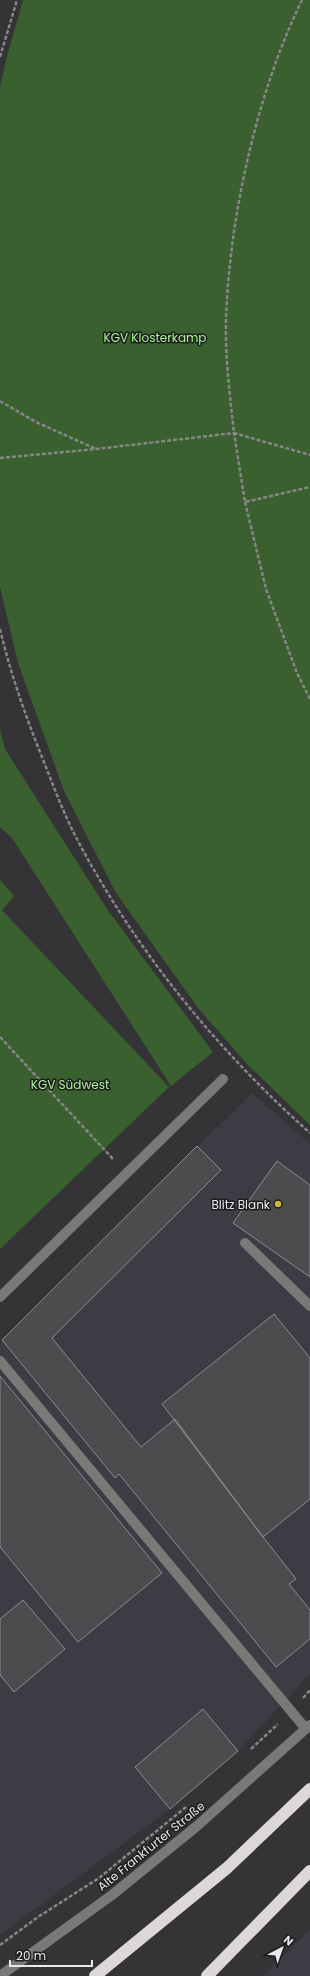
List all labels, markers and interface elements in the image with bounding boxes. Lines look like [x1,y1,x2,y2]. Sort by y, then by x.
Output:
park label: KGV Klosterkamp [104,329,206,346]
park label: KGV Südwest [31,1076,109,1093]
place label: Blitz Blank [211,1196,271,1213]
marker: Blitz Blank [273,1199,283,1209]
street label: Alte Frankfurter Straße [94,1797,208,1895]
north arrow [262,1928,302,1968]
text: N [280,1932,297,1949]
scale bar [10,1942,92,1968]
text: 20 m [16,1947,46,1964]

